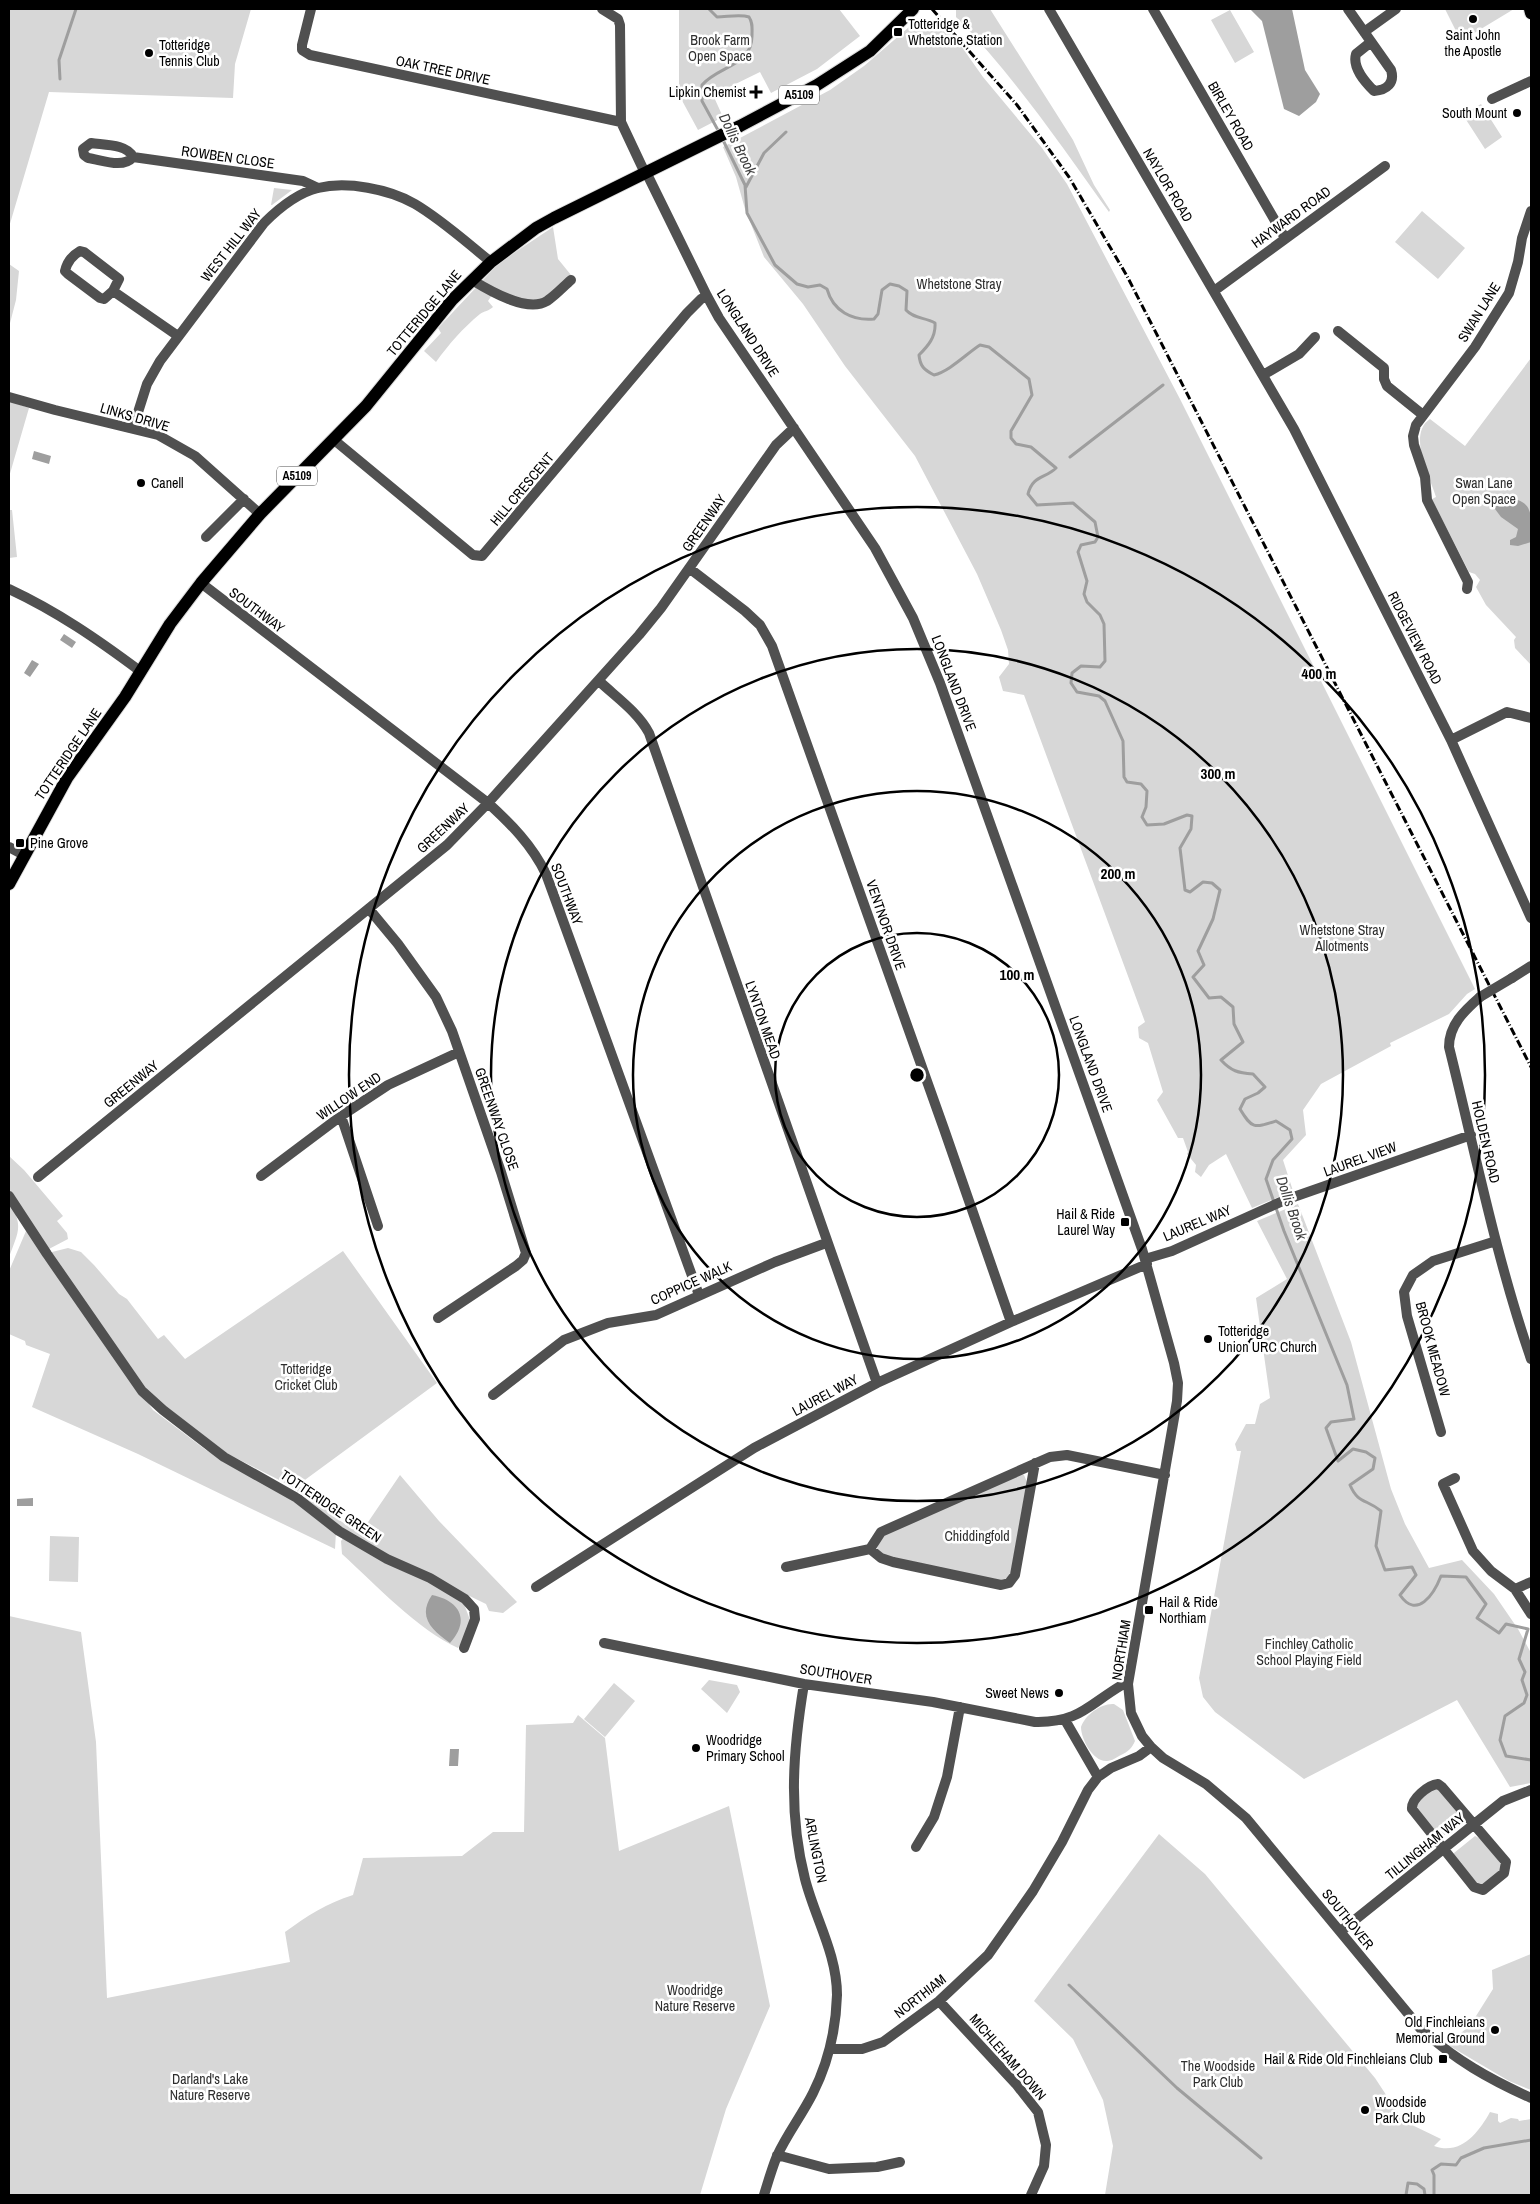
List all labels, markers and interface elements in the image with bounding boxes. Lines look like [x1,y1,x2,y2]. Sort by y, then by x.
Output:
marker: Saint John the Apostle [1467,13,1479,25]
place label: Totteridge & Whetstone Station [908,15,1002,49]
marker: Totteridge & Whetstone Station [892,26,904,38]
place label: Saint John the Apostle [1445,26,1501,60]
park label: Brook Farm Open Space [688,31,752,65]
place label: Totteridge Tennis Club [159,36,220,70]
marker: Totteridge Tennis Club [143,47,155,59]
street label: OAK TREE DRIVE [394,51,492,89]
street label: BIRLEY ROAD [1204,78,1258,154]
place label: Lipkin Chemist [669,83,746,101]
marker: Lipkin Chemist [750,86,762,98]
road number: A5109 [779,86,819,104]
place label: South Mount [1442,104,1507,122]
marker: South Mount [1511,107,1523,119]
water label: Dollis Brook [714,110,762,179]
street label: ROWBEN CLOSE [180,142,276,172]
street label: NAYLOR ROAD [1139,145,1197,225]
street label: HAYWARD ROAD [1248,182,1334,252]
street label: WEST HILL WAY [197,204,265,285]
street label: TOTTERIDGE LANE [383,266,465,360]
park label: Whetstone Stray [917,275,1002,293]
street label: SWAN LANE [1454,279,1504,345]
street label: LONGLAND DRIVE [713,286,783,380]
street label: LINKS DRIVE [98,398,172,436]
street label: HILL CRESCENT [486,449,558,529]
road number: A5109 [277,466,317,486]
place label: Canell [151,474,184,492]
park label: Swan Lane Open Space [1452,474,1516,508]
marker: Canell [135,477,147,489]
street label: GREENWAY [678,491,730,555]
street label: SOUTHWAY [226,583,289,637]
street label: RIDGEVIEW ROAD [1384,588,1446,688]
street label: LONGLAND DRIVE [927,632,981,734]
text: 400 m [1302,663,1336,684]
street label: TOTTERIDGE LANE [31,705,105,803]
text: 300 m [1201,763,1235,784]
street label: GREENWAY [413,799,473,857]
place label: Pine Grove [30,834,88,852]
marker: Pine Grove [14,837,26,849]
street label: SOUTHWAY [547,860,587,928]
text: 200 m [1101,863,1135,884]
street label: VENTNOR DRIVE [862,877,910,973]
park label: Whetstone Stray Allotments [1300,921,1385,955]
text: 100 m [1000,964,1034,985]
street label: LYNTON MEAD [741,978,785,1062]
street label: LONGLAND DRIVE [1065,1013,1117,1115]
street label: GREENWAY [100,1056,162,1112]
street label: GREENWAY CLOSE [471,1065,523,1173]
centre of rings [908,1066,926,1084]
street label: WILLOW END [313,1068,385,1124]
street label: HOLDEN ROAD [1468,1099,1504,1185]
street label: LAUREL VIEW [1321,1137,1399,1181]
water label: Dollis Brook [1271,1173,1313,1244]
street label: LAUREL WAY [1160,1200,1234,1245]
place label: Hail & Ride Laurel Way [1056,1205,1115,1239]
marker: Hail & Ride Laurel Way [1119,1216,1131,1228]
street label: COPPICE WALK [648,1257,735,1309]
street label: BROOK MEADOW [1412,1300,1454,1399]
place label: Totteridge Union URC Church [1218,1322,1317,1356]
marker: Totteridge Union URC Church [1202,1333,1214,1345]
park label: Totteridge Cricket Club [274,1360,338,1394]
street label: LAUREL WAY [789,1370,861,1420]
street label: TOTTERIDGE GREEN [277,1466,385,1546]
park label: Chiddingfold [944,1527,1010,1545]
place label: Hail & Ride Northiam [1159,1593,1218,1627]
marker: Hail & Ride Northiam [1143,1604,1155,1616]
street label: NORTHIAM [1107,1618,1135,1682]
park label: Finchley Catholic School Playing Field [1256,1635,1362,1669]
street label: SOUTHOVER [799,1659,873,1689]
place label: Sweet News [985,1684,1049,1702]
marker: Sweet News [1053,1687,1065,1699]
place label: Woodridge Primary School [706,1731,784,1765]
marker: Woodridge Primary School [690,1742,702,1754]
street label: TILLINGHAM WAY [1382,1808,1469,1884]
street label: ARLINGTON [801,1815,831,1884]
street label: SOUTHOVER [1318,1885,1378,1953]
street label: NORTHIAM [890,1970,950,2022]
park label: Woodridge Nature Reserve [655,1981,735,2015]
street label: MICHLEHAM DOWN [966,2010,1050,2104]
place label: Old Finchleians Memorial Ground [1396,2013,1485,2047]
marker: Old Finchleians Memorial Ground [1489,2024,1501,2036]
place label: Hail & Ride Old Finchleians Club [1264,2050,1433,2068]
marker: Hail & Ride Old Finchleians Club [1437,2053,1449,2065]
park label: The Woodside Park Club [1181,2057,1255,2091]
park label: Darland's Lake Nature Reserve [170,2070,250,2104]
place label: Woodside Park Club [1375,2093,1427,2127]
marker: Woodside Park Club [1359,2104,1371,2116]

